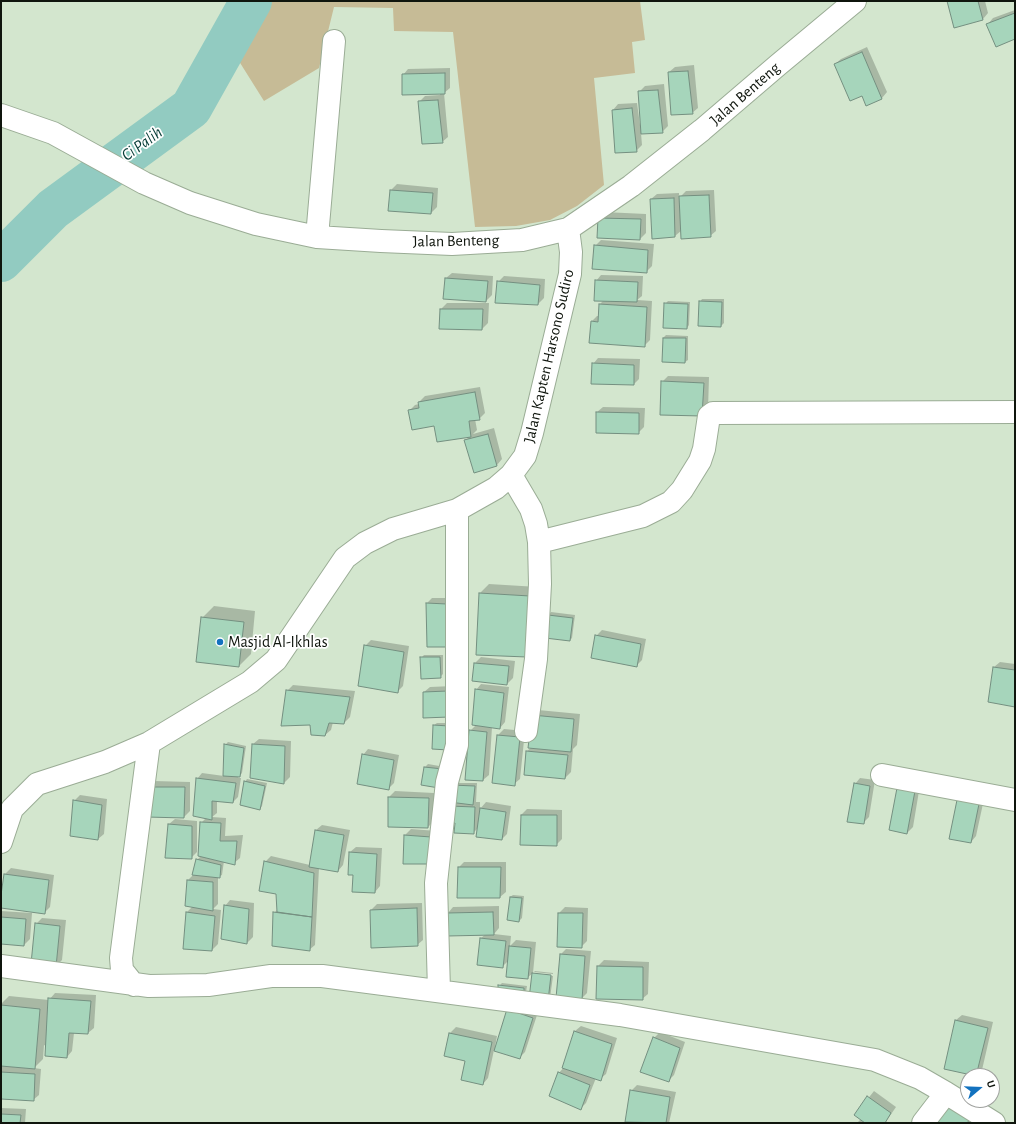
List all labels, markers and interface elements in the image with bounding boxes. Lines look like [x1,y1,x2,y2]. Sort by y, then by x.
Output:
street label: Jalan Benteng [706,58,784,130]
water label: Ci Palih [117,122,167,166]
street label: Jalan Benteng [413,231,499,251]
street label: Jalan Kapten Harsono Sudiro [520,267,578,445]
place label: Masjid Al-Ikhlas [228,632,328,652]
marker: Masjid Al-Ikhlas [215,637,225,647]
north arrow [960,1068,1000,1108]
text: U [985,1079,997,1089]

